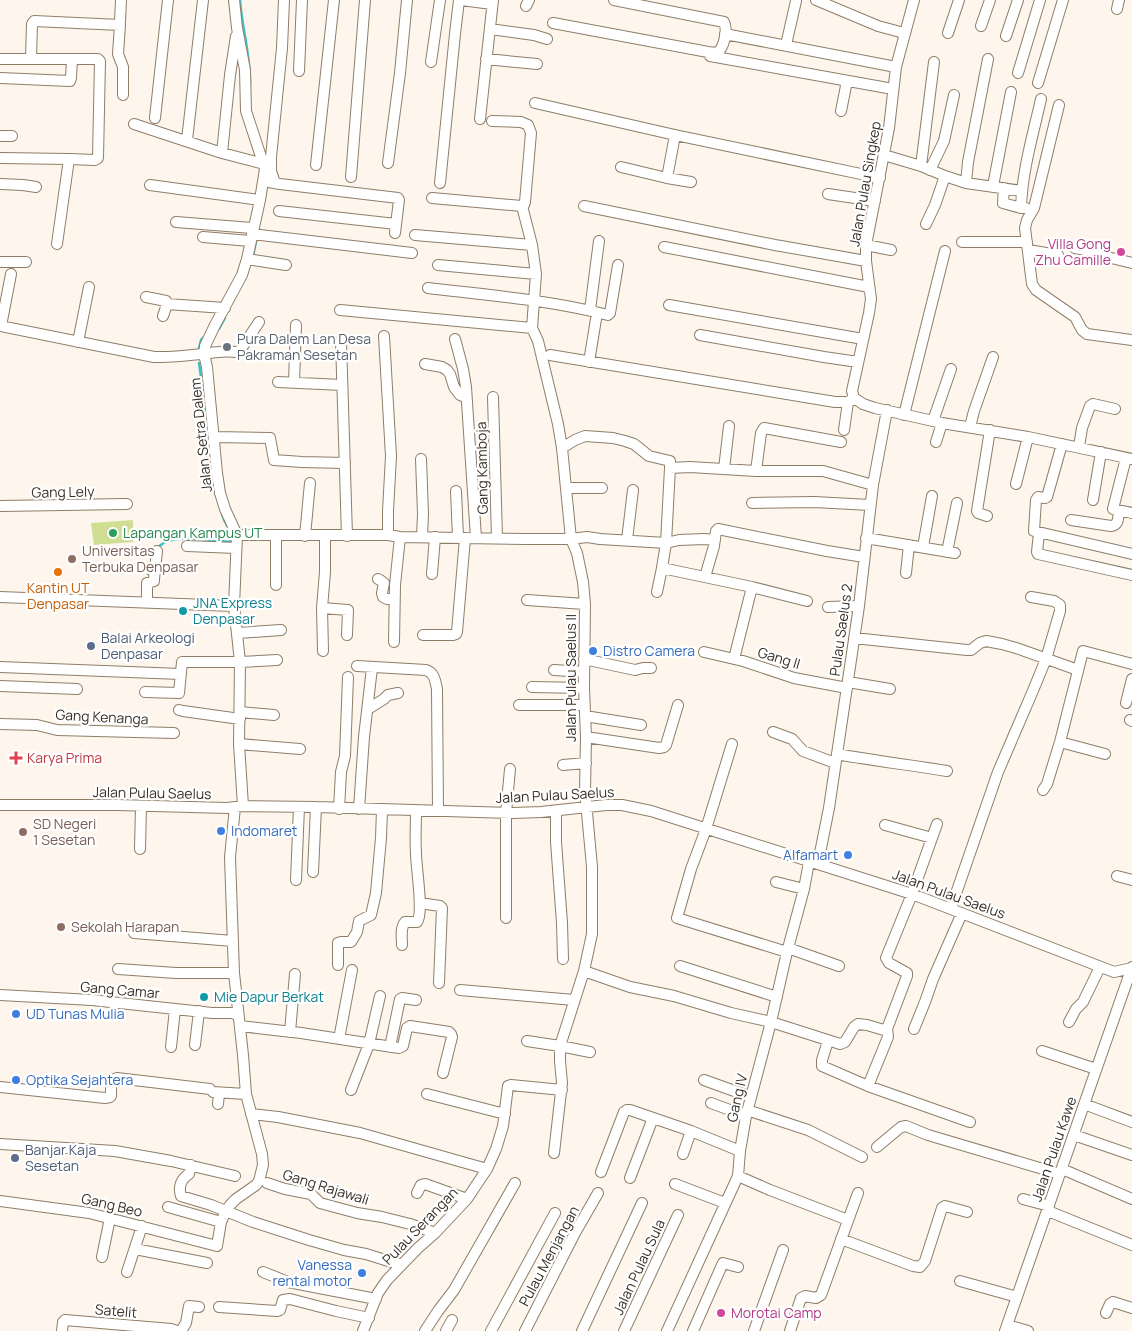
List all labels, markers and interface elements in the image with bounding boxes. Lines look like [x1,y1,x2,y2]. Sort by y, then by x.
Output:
street label: Jalan Pulau Singkep [844,120,885,248]
place label: Villa Gong Zhu Camille [1035,234,1111,269]
marker: Villa Gong Zhu Camille [1115,246,1127,258]
place label: Pura Dalem Lan Desa Pakraman Sesetan [237,329,371,364]
marker: Pura Dalem Lan Desa Pakraman Sesetan [221,341,233,353]
street label: Jalan Setra Dalem [185,377,216,493]
street label: Gang Kamboja [471,421,492,515]
street label: Gang Lely [31,481,95,502]
place label: Lapangan Kampus UT [123,523,263,542]
marker: Lapangan Kampus UT [107,527,119,539]
place label: Universitas Terbuka Denpasar [82,541,199,576]
marker: Universitas Terbuka Denpasar [66,553,78,565]
marker: Kantin UT Denpasar [52,566,64,578]
place label: Kantin UT Denpasar [27,578,90,613]
street label: Pulau Saelus 2 [825,582,856,677]
place label: JNA Express Denpasar [193,593,272,628]
marker: JNA Express Denpasar [177,605,189,617]
street label: Jalan Pulau Saelus II [561,614,580,742]
place label: Balai Arkeologi Denpasar [101,628,195,663]
marker: Balai Arkeologi Denpasar [85,640,97,652]
place label: Distro Camera [603,641,695,660]
street label: Gang II [756,642,803,673]
marker: Distro Camera [587,645,599,657]
street label: Gang Kenanga [55,705,149,728]
place label: Karya Prima [27,748,102,767]
marker: Karya Prima [9,751,23,765]
street label: Jalan Pulau Saelus [92,782,212,803]
street label: Jalan Pulau Saelus [495,782,615,807]
place label: SD Negeri 1 Sesetan [33,814,96,849]
place label: Indomaret [231,821,298,840]
marker: Indomaret [215,825,227,837]
marker: SD Negeri 1 Sesetan [17,826,29,838]
place label: Alfamart [783,845,838,864]
marker: Alfamart [842,849,854,861]
street label: Jalan Pulau Saelus [890,864,1008,923]
place label: Sekolah Harapan [71,917,179,936]
marker: Sekolah Harapan [55,921,67,933]
street label: Gang Camar [80,977,160,1002]
place label: Mie Dapur Berkat [214,987,324,1006]
marker: Mie Dapur Berkat [198,991,210,1003]
place label: UD Tunas Mulia [26,1004,125,1023]
marker: UD Tunas Mulia [10,1008,22,1020]
place label: Optika Sejahtera [26,1070,133,1089]
street label: Gang IV [722,1071,751,1124]
marker: Optika Sejahtera [10,1074,22,1086]
street label: Jalan Pulau Kawe [1027,1094,1080,1204]
place label: Banjar Kaja Sesetan [25,1140,96,1175]
marker: Banjar Kaja Sesetan [9,1152,21,1164]
street label: Gang Rajawali [281,1164,372,1209]
street label: Pulau Serangan [378,1183,462,1269]
street label: Gang Beo [80,1188,145,1221]
street label: Pulau Menjangan [514,1202,583,1309]
street label: Jalan Pulau Sula [608,1216,669,1318]
place label: Vanessa rental motor [273,1255,352,1290]
marker: Vanessa rental motor [356,1267,368,1279]
street label: Satelit [94,1299,138,1322]
place label: Morotai Camp [731,1303,822,1322]
marker: Morotai Camp [715,1307,727,1319]

